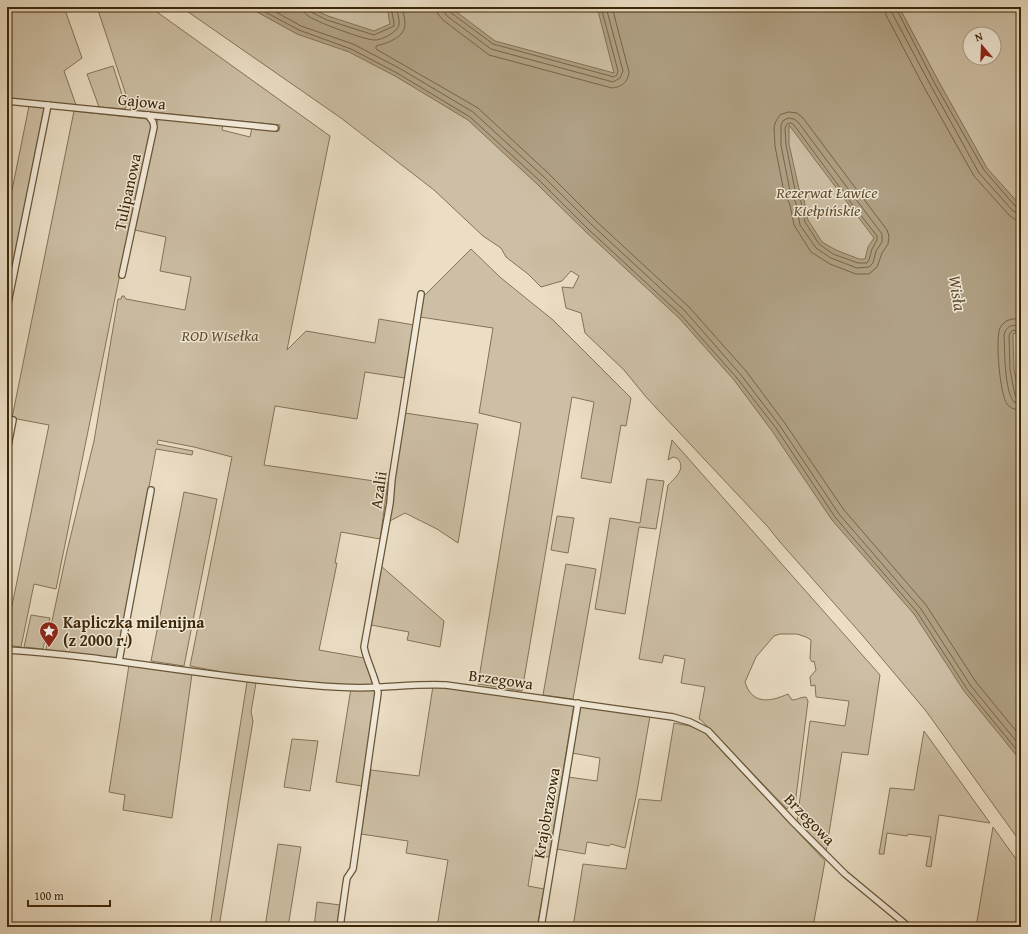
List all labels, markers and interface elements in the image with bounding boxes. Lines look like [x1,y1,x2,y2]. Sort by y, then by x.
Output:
north arrow [962,26,1002,66]
text: N [973,28,985,45]
street label: Gajowa [117,87,168,115]
street label: Tulipanowa [107,151,147,233]
park label: Rezerwat Ławice Kiełpińskie [775,180,878,222]
water label: Wisła [943,273,973,313]
park label: ROD Wisełka [180,323,259,347]
street label: Azalii [363,469,393,510]
place label: Kapliczka milenijna (z 2000 r.) [63,610,205,652]
place icon: Kapliczka milenijna (z 2000 r.) [38,620,60,648]
street label: Brzegowa [467,663,535,695]
street label: Krajobrazowa [526,765,566,860]
street label: Brzegowa [779,787,841,851]
scale bar [28,882,110,908]
text: 100 m [34,887,64,904]

